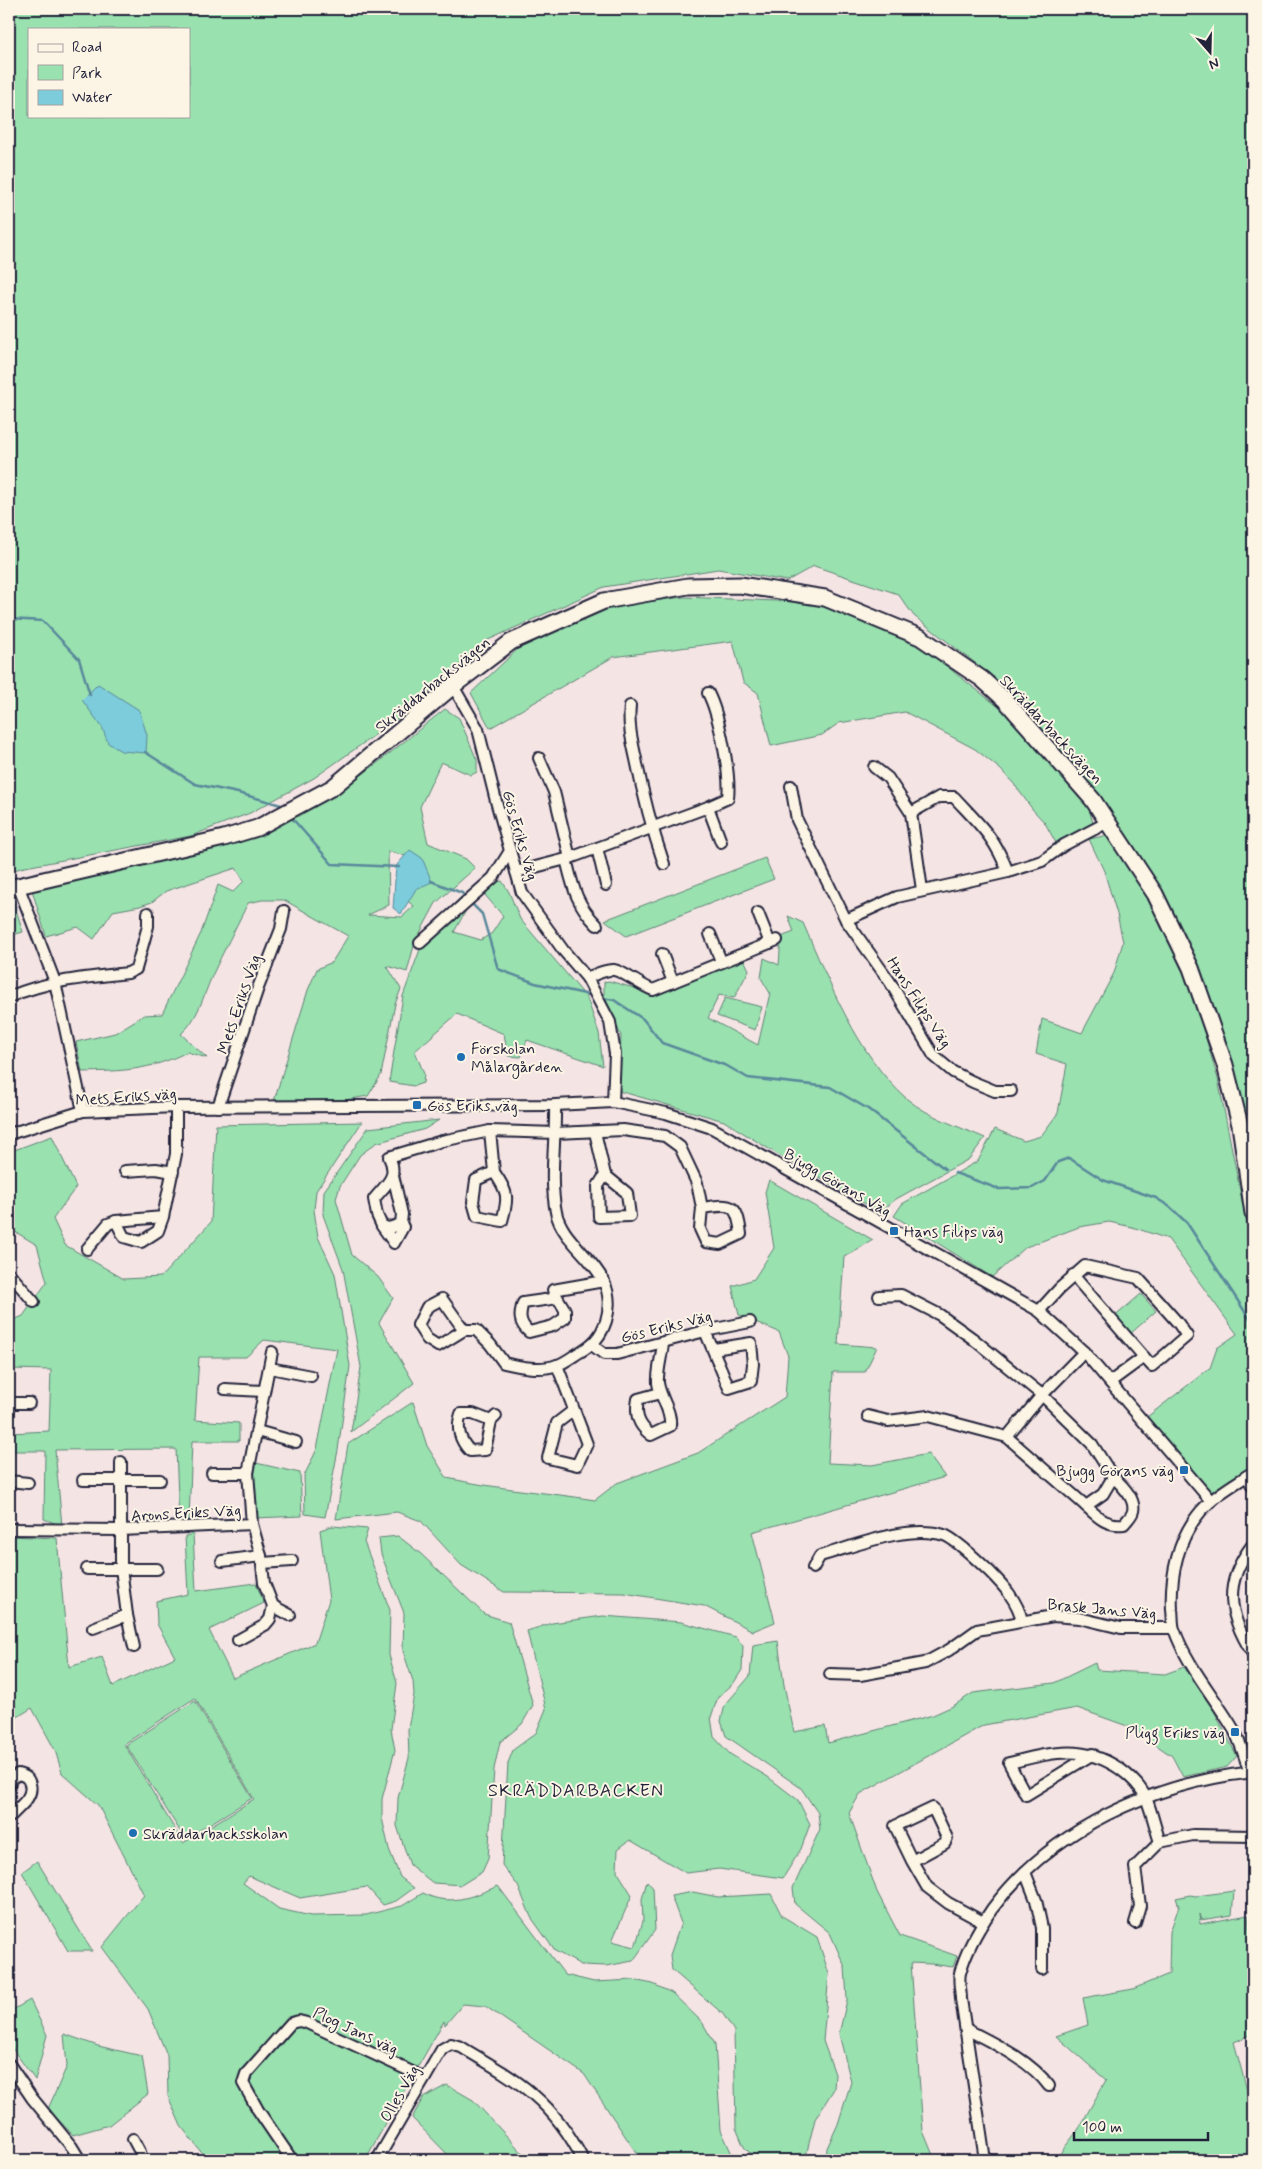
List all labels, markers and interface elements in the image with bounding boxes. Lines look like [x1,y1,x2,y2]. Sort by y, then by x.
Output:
legend [28,28,190,118]
north arrow [1184,28,1234,78]
text: Road [72,38,102,58]
text: N [1207,53,1222,73]
text: Park [72,64,102,84]
text: Water [72,88,112,108]
street label: Skräddarbacksvägen [371,632,495,738]
street label: Skräddarbacksvägen [995,671,1107,789]
street label: Gös Eriks Väg [497,788,542,883]
street label: Mets Eriks Väg [213,952,266,1057]
street label: Hans Filips Väg [881,953,956,1053]
place label: Förskolan Målargården [471,1039,564,1079]
marker: Förskolan Målargården [455,1051,467,1063]
street label: Mets Eriks väg [75,1083,177,1112]
place label: Gös Eriks väg [427,1096,518,1117]
marker: Gös Eriks väg [411,1099,423,1111]
street label: Bjugg Görans Väg [779,1144,895,1223]
place label: Hans Filips väg [904,1222,1003,1243]
marker: Hans Filips väg [888,1225,900,1237]
street label: Gös Eriks Väg [619,1306,714,1349]
place label: Bjugg Görans väg [1056,1461,1174,1483]
marker: Bjugg Görans väg [1178,1464,1190,1476]
street label: Arons Eriks Väg [131,1500,242,1527]
street label: Brask Jans Väg [1047,1594,1157,1625]
place label: Pligg Eriks väg [1125,1723,1225,1745]
marker: Pligg Eriks väg [1229,1726,1241,1738]
district label: SKRÄDDARBACKEN [488,1779,664,1803]
place label: Skräddarbacksskolan [143,1824,288,1845]
marker: Skräddarbacksskolan [127,1827,139,1839]
street label: Plog Jans väg [309,2002,401,2061]
street label: Olles Väg [376,2061,425,2126]
scale bar [1074,2109,1208,2141]
text: 100 m [1082,2118,1122,2138]

